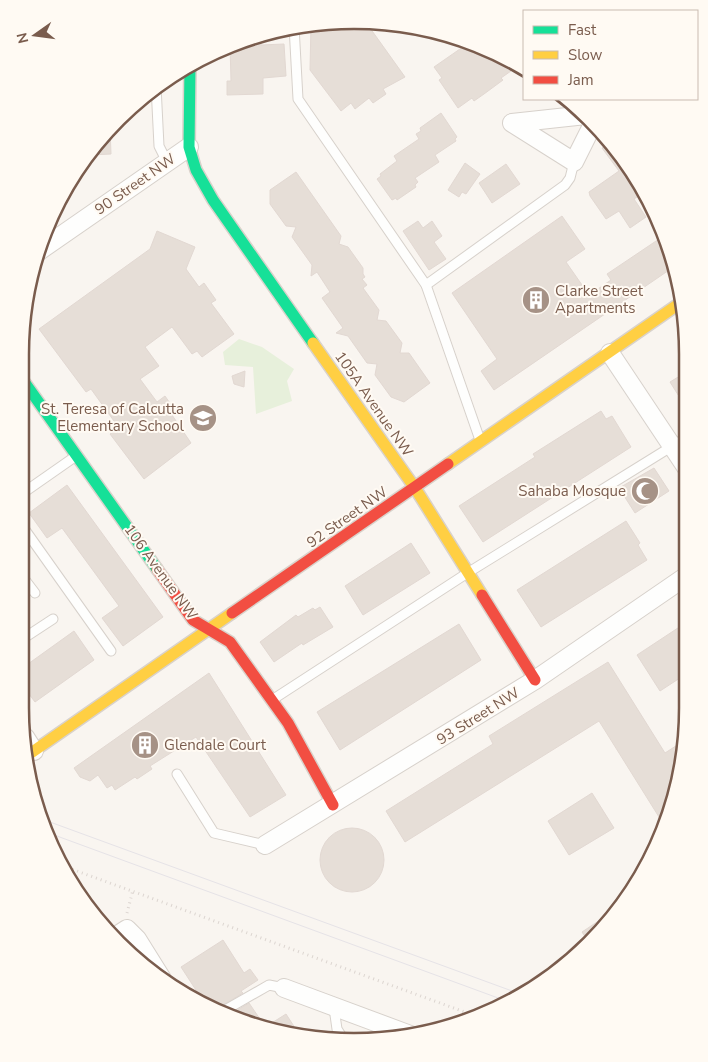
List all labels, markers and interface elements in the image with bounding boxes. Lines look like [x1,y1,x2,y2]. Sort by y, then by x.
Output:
north arrow [10,10,60,60]
legend [523,10,698,100]
text: Fast [568,20,597,40]
text: N [12,31,33,45]
text: Slow [568,45,603,65]
text: Jam [567,70,594,90]
street label: 90 Street NW [91,149,180,219]
place label: Clarke Street Apartments [555,281,644,318]
building icon: Clarke Street Apartments [521,285,551,315]
street label: 105A Avenue NW [330,347,418,461]
place label: St. Teresa of Calcutta Elementary School [41,399,185,436]
school or university icon: St. Teresa of Calcutta Elementary School [188,403,218,433]
mosque icon: Sahaba Mosque [630,476,660,506]
place label: Sahaba Mosque [518,481,626,501]
street label: 92 Street NW [303,482,392,552]
street label: 106 Avenue NW [120,520,203,624]
street label: 93 Street NW [433,682,524,749]
building icon: Glendale Court [130,730,160,760]
place label: Glendale Court [164,735,267,755]

